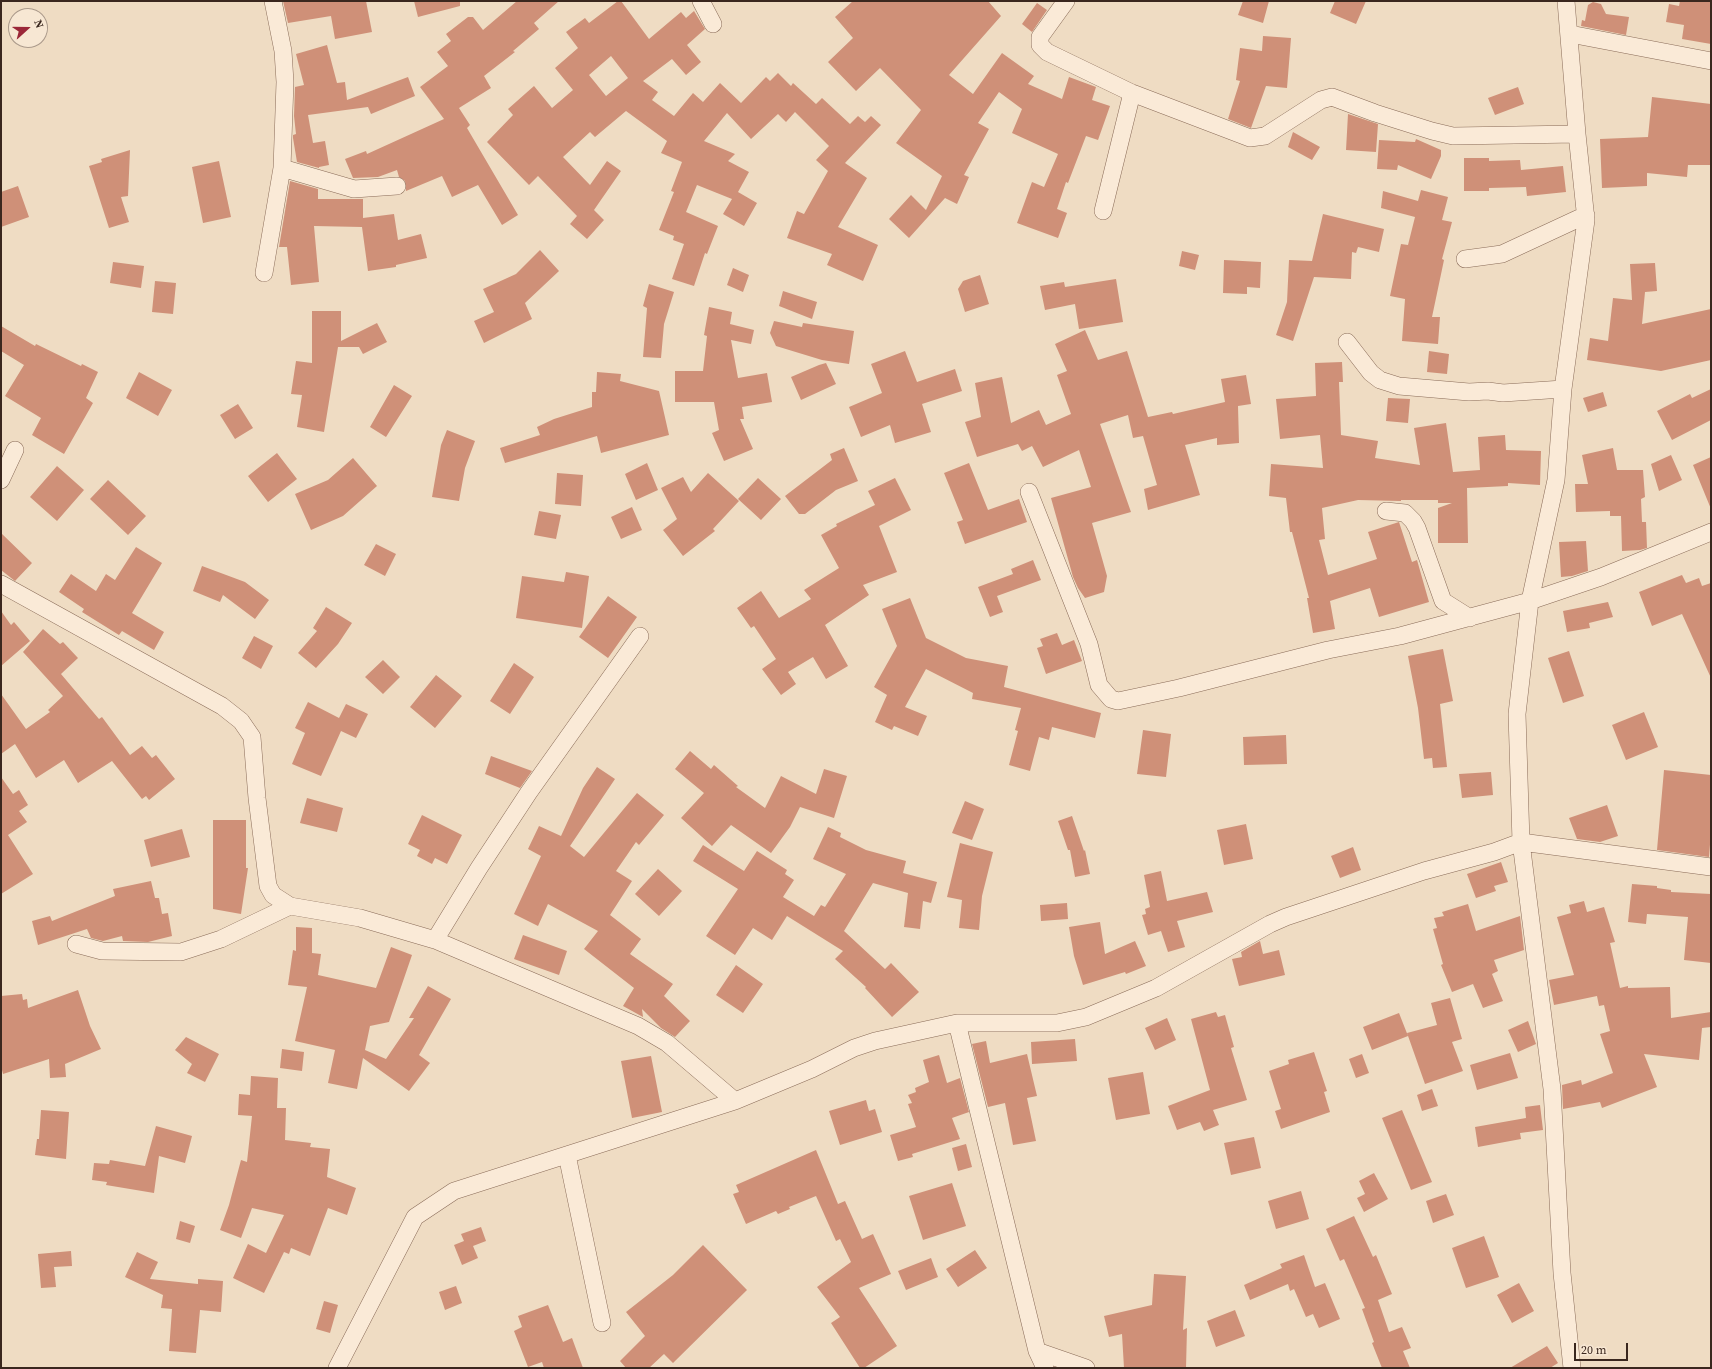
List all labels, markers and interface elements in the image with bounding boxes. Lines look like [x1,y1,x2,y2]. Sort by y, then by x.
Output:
north arrow [8,8,48,48]
text: N [30,17,47,30]
scale bar [1576,1335,1630,1361]
text: 20 m [1581,1342,1607,1358]

